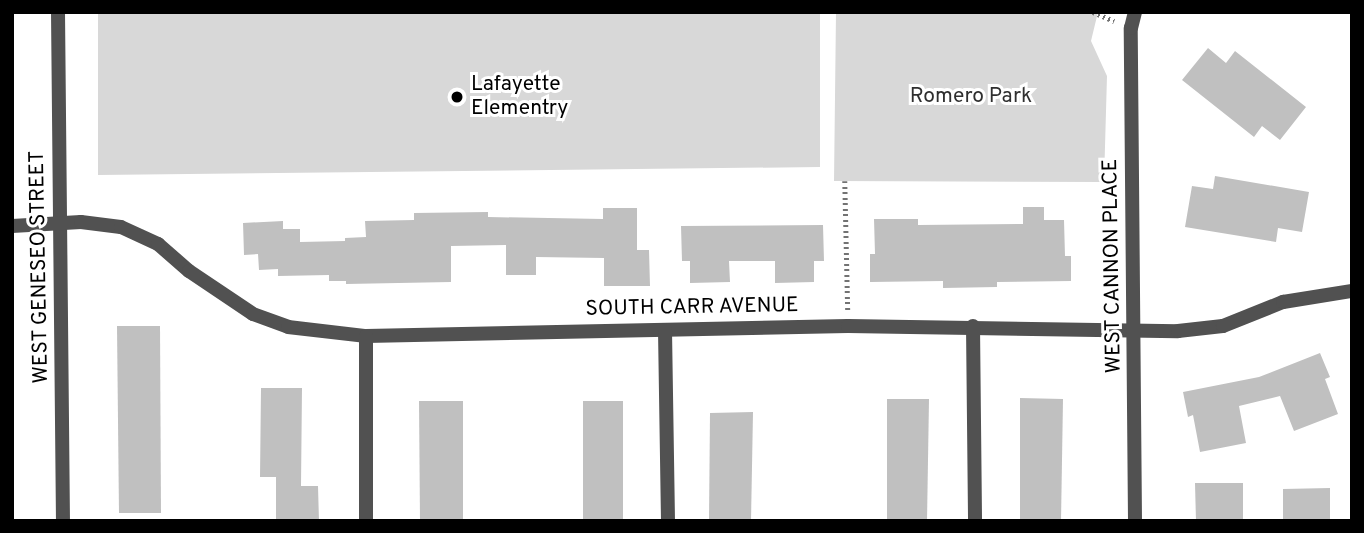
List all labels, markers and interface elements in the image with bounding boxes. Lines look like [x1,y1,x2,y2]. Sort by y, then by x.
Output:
place label: Lafayette Elementry [471,72,568,122]
park label: Romero Park [910,84,1032,110]
marker: Lafayette Elementry [449,89,465,105]
street label: WEST GENESEO STREET [25,150,55,384]
street label: WEST CANNON PLACE [1099,158,1127,374]
street label: SOUTH CARR AVENUE [585,294,799,322]

